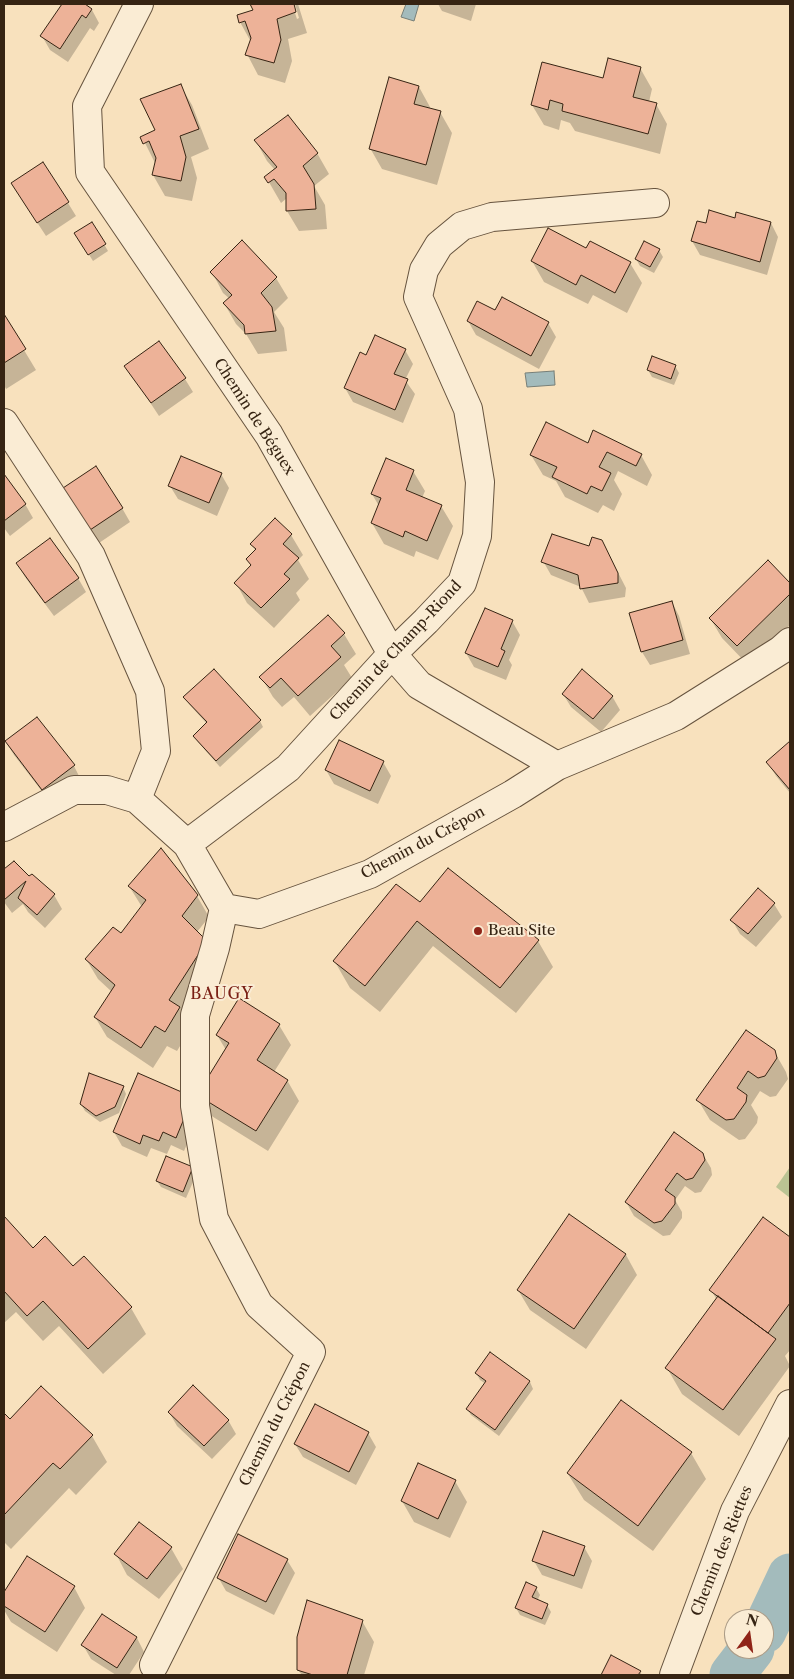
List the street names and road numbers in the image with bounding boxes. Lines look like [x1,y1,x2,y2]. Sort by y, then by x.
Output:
street label: Chemin de Béguex [210,355,298,479]
street label: Chemin de Champ-Riond [326,577,466,725]
street label: Chemin du Crépon [358,803,488,883]
street label: Chemin du Crépon [236,1359,314,1489]
street label: Chemin des Riettes [688,1483,756,1619]

